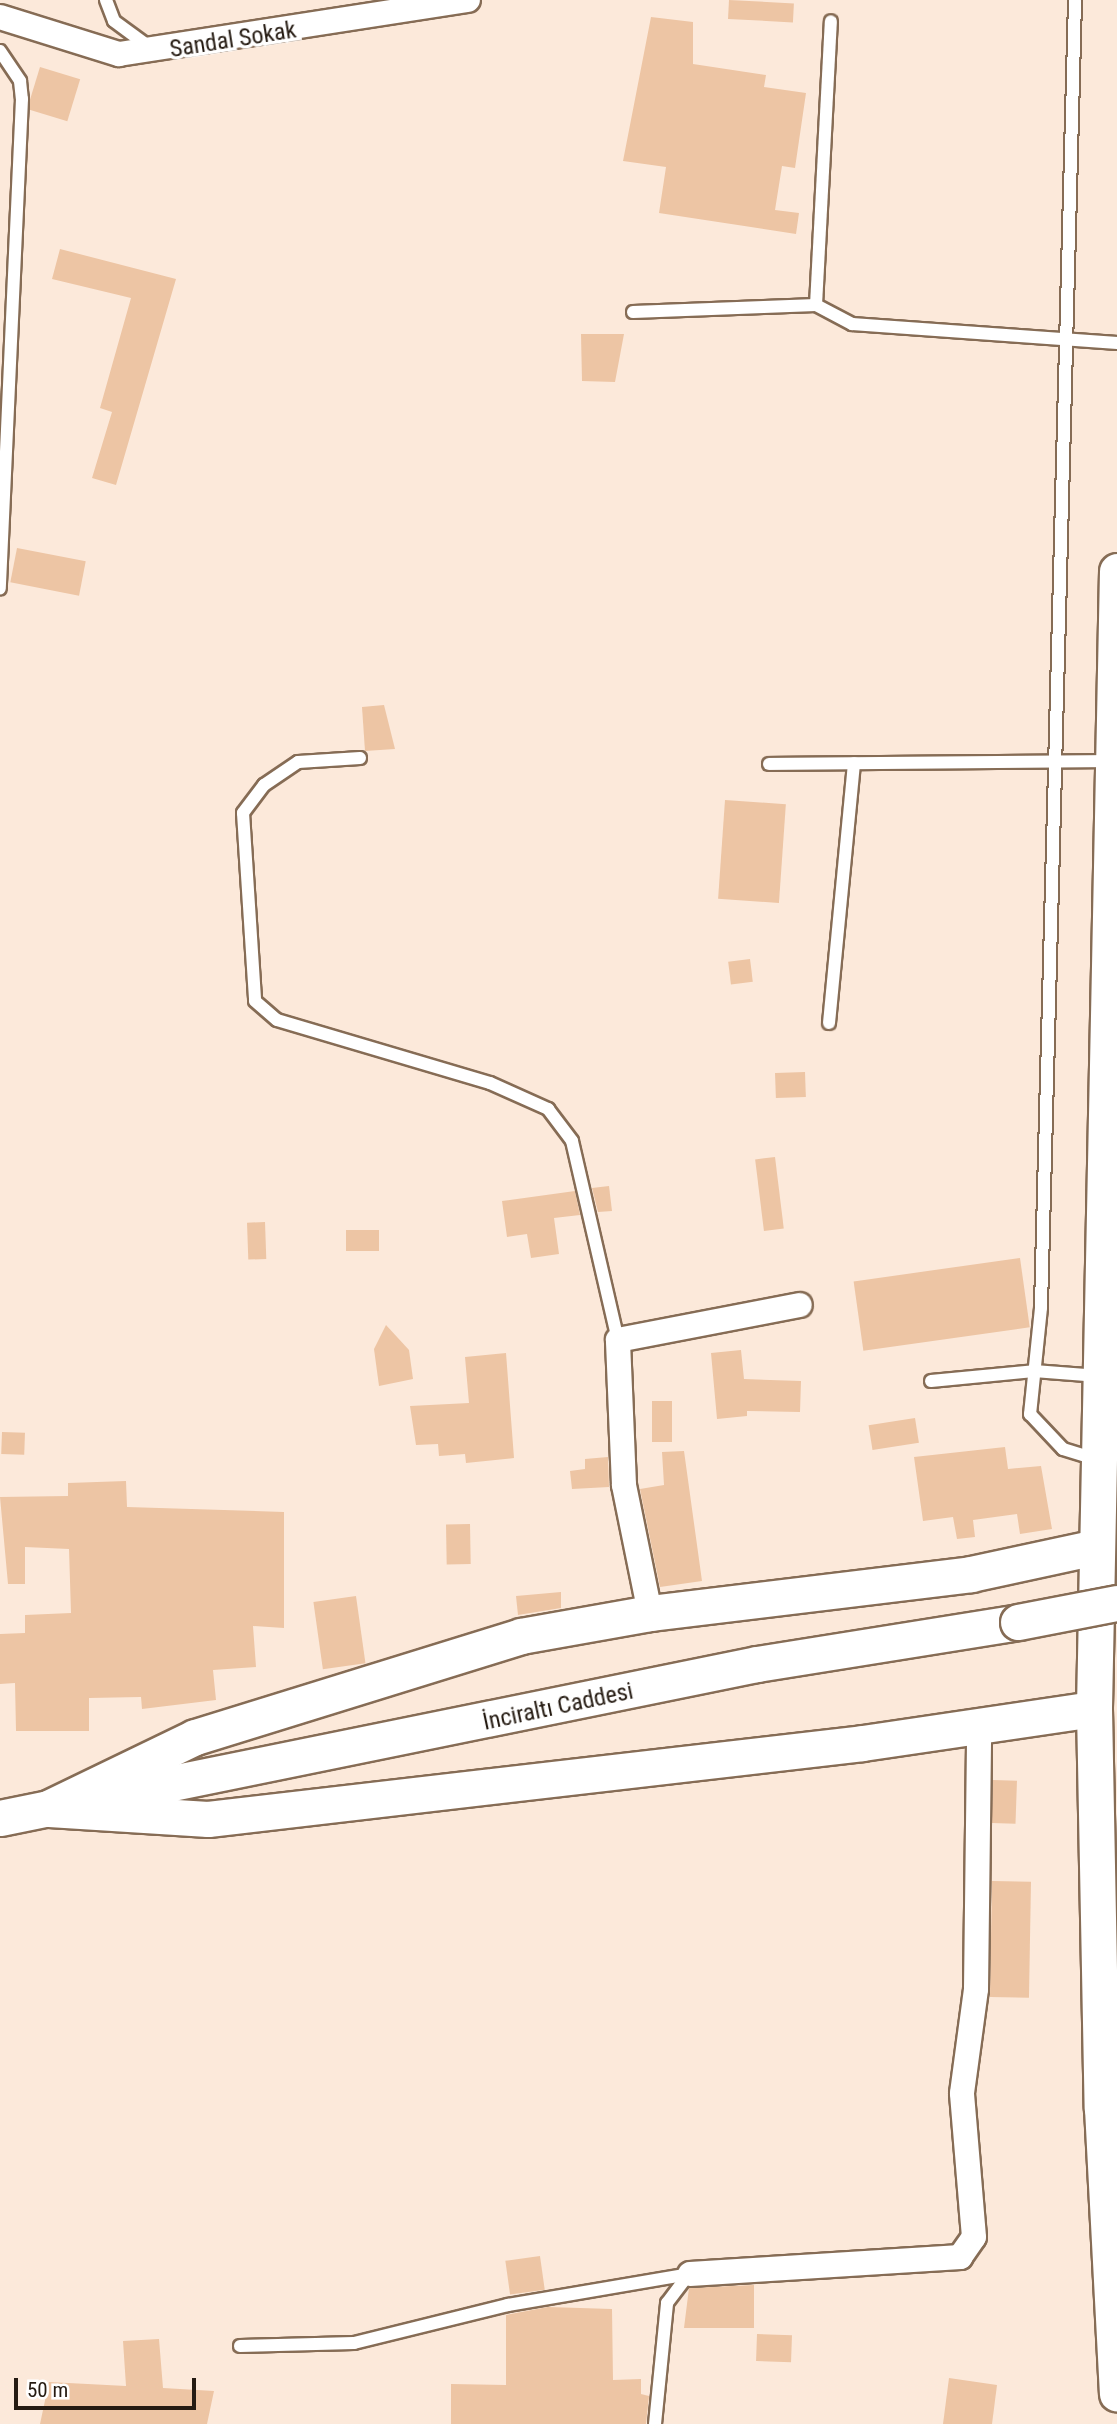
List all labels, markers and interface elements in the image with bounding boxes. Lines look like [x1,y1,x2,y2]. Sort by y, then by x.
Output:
street label: Sandal Sokak [168,16,298,64]
street label: İnciraltı Caddesi [480,1677,636,1737]
scale bar [18,2364,200,2408]
text: 50 m [27,2378,68,2402]

